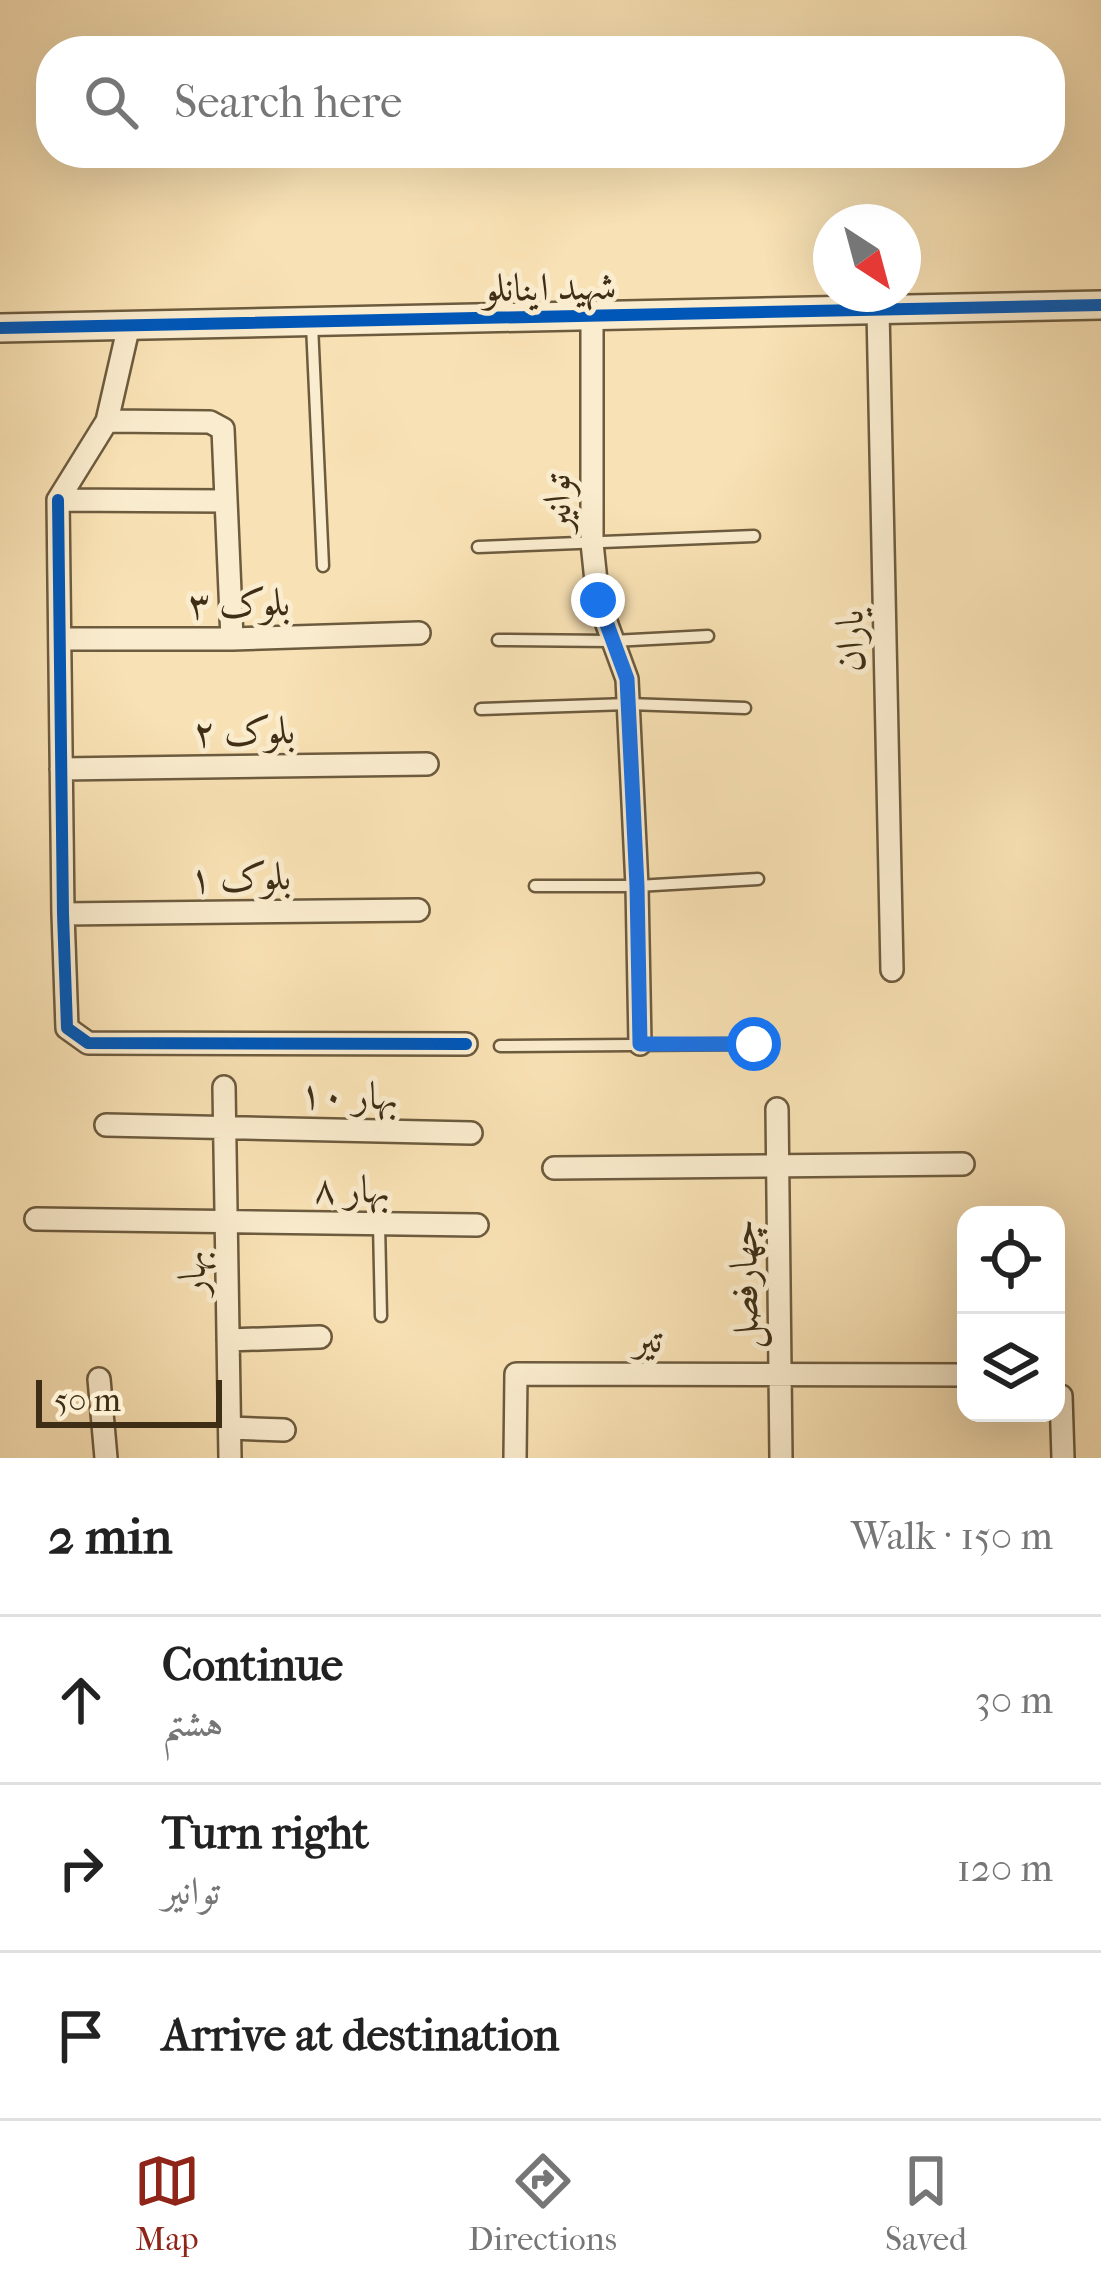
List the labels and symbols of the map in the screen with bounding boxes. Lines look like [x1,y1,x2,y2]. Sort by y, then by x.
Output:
north arrow [813,204,921,312]
street label: شهید اینانلو [479,263,617,313]
street label: توانیر [533,473,582,536]
route end [571,573,625,627]
street label: بلوک ۳ [188,579,290,627]
street label: یاران [826,607,875,673]
street label: بلوک ۲ [193,707,295,755]
street label: بلوک ۱ [189,853,291,901]
route start [727,1017,781,1071]
street label: بهار ۱۰ [299,1070,399,1122]
street label: بهار ۸ [313,1165,391,1215]
street label: چهارفصل [720,1219,772,1349]
street label: بهار [169,1250,217,1300]
street label: تیر [630,1316,663,1362]
scale bar [36,1374,222,1427]

